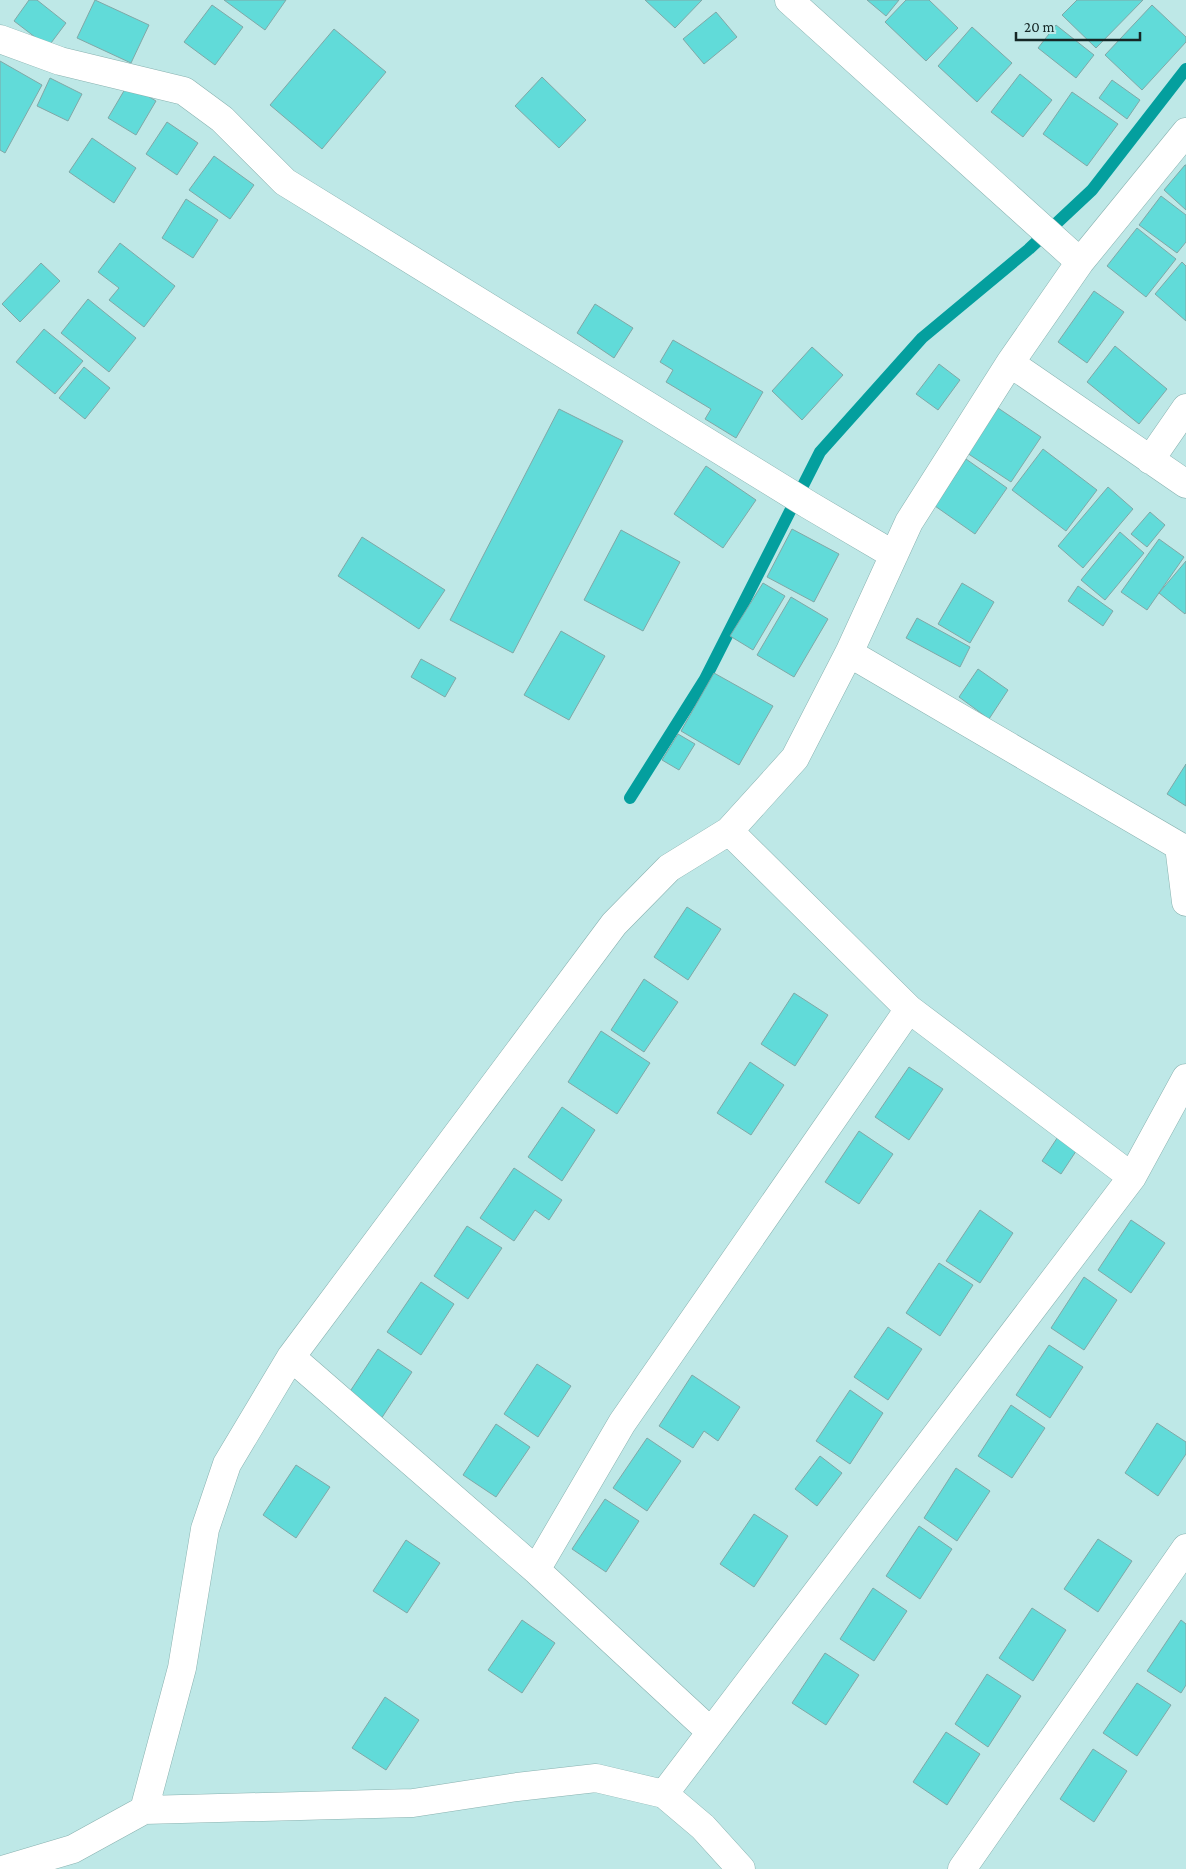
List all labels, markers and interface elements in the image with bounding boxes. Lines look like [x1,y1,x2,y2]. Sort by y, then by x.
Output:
scale bar [1016,10,1140,42]
text: 20 m [1024,19,1055,35]

